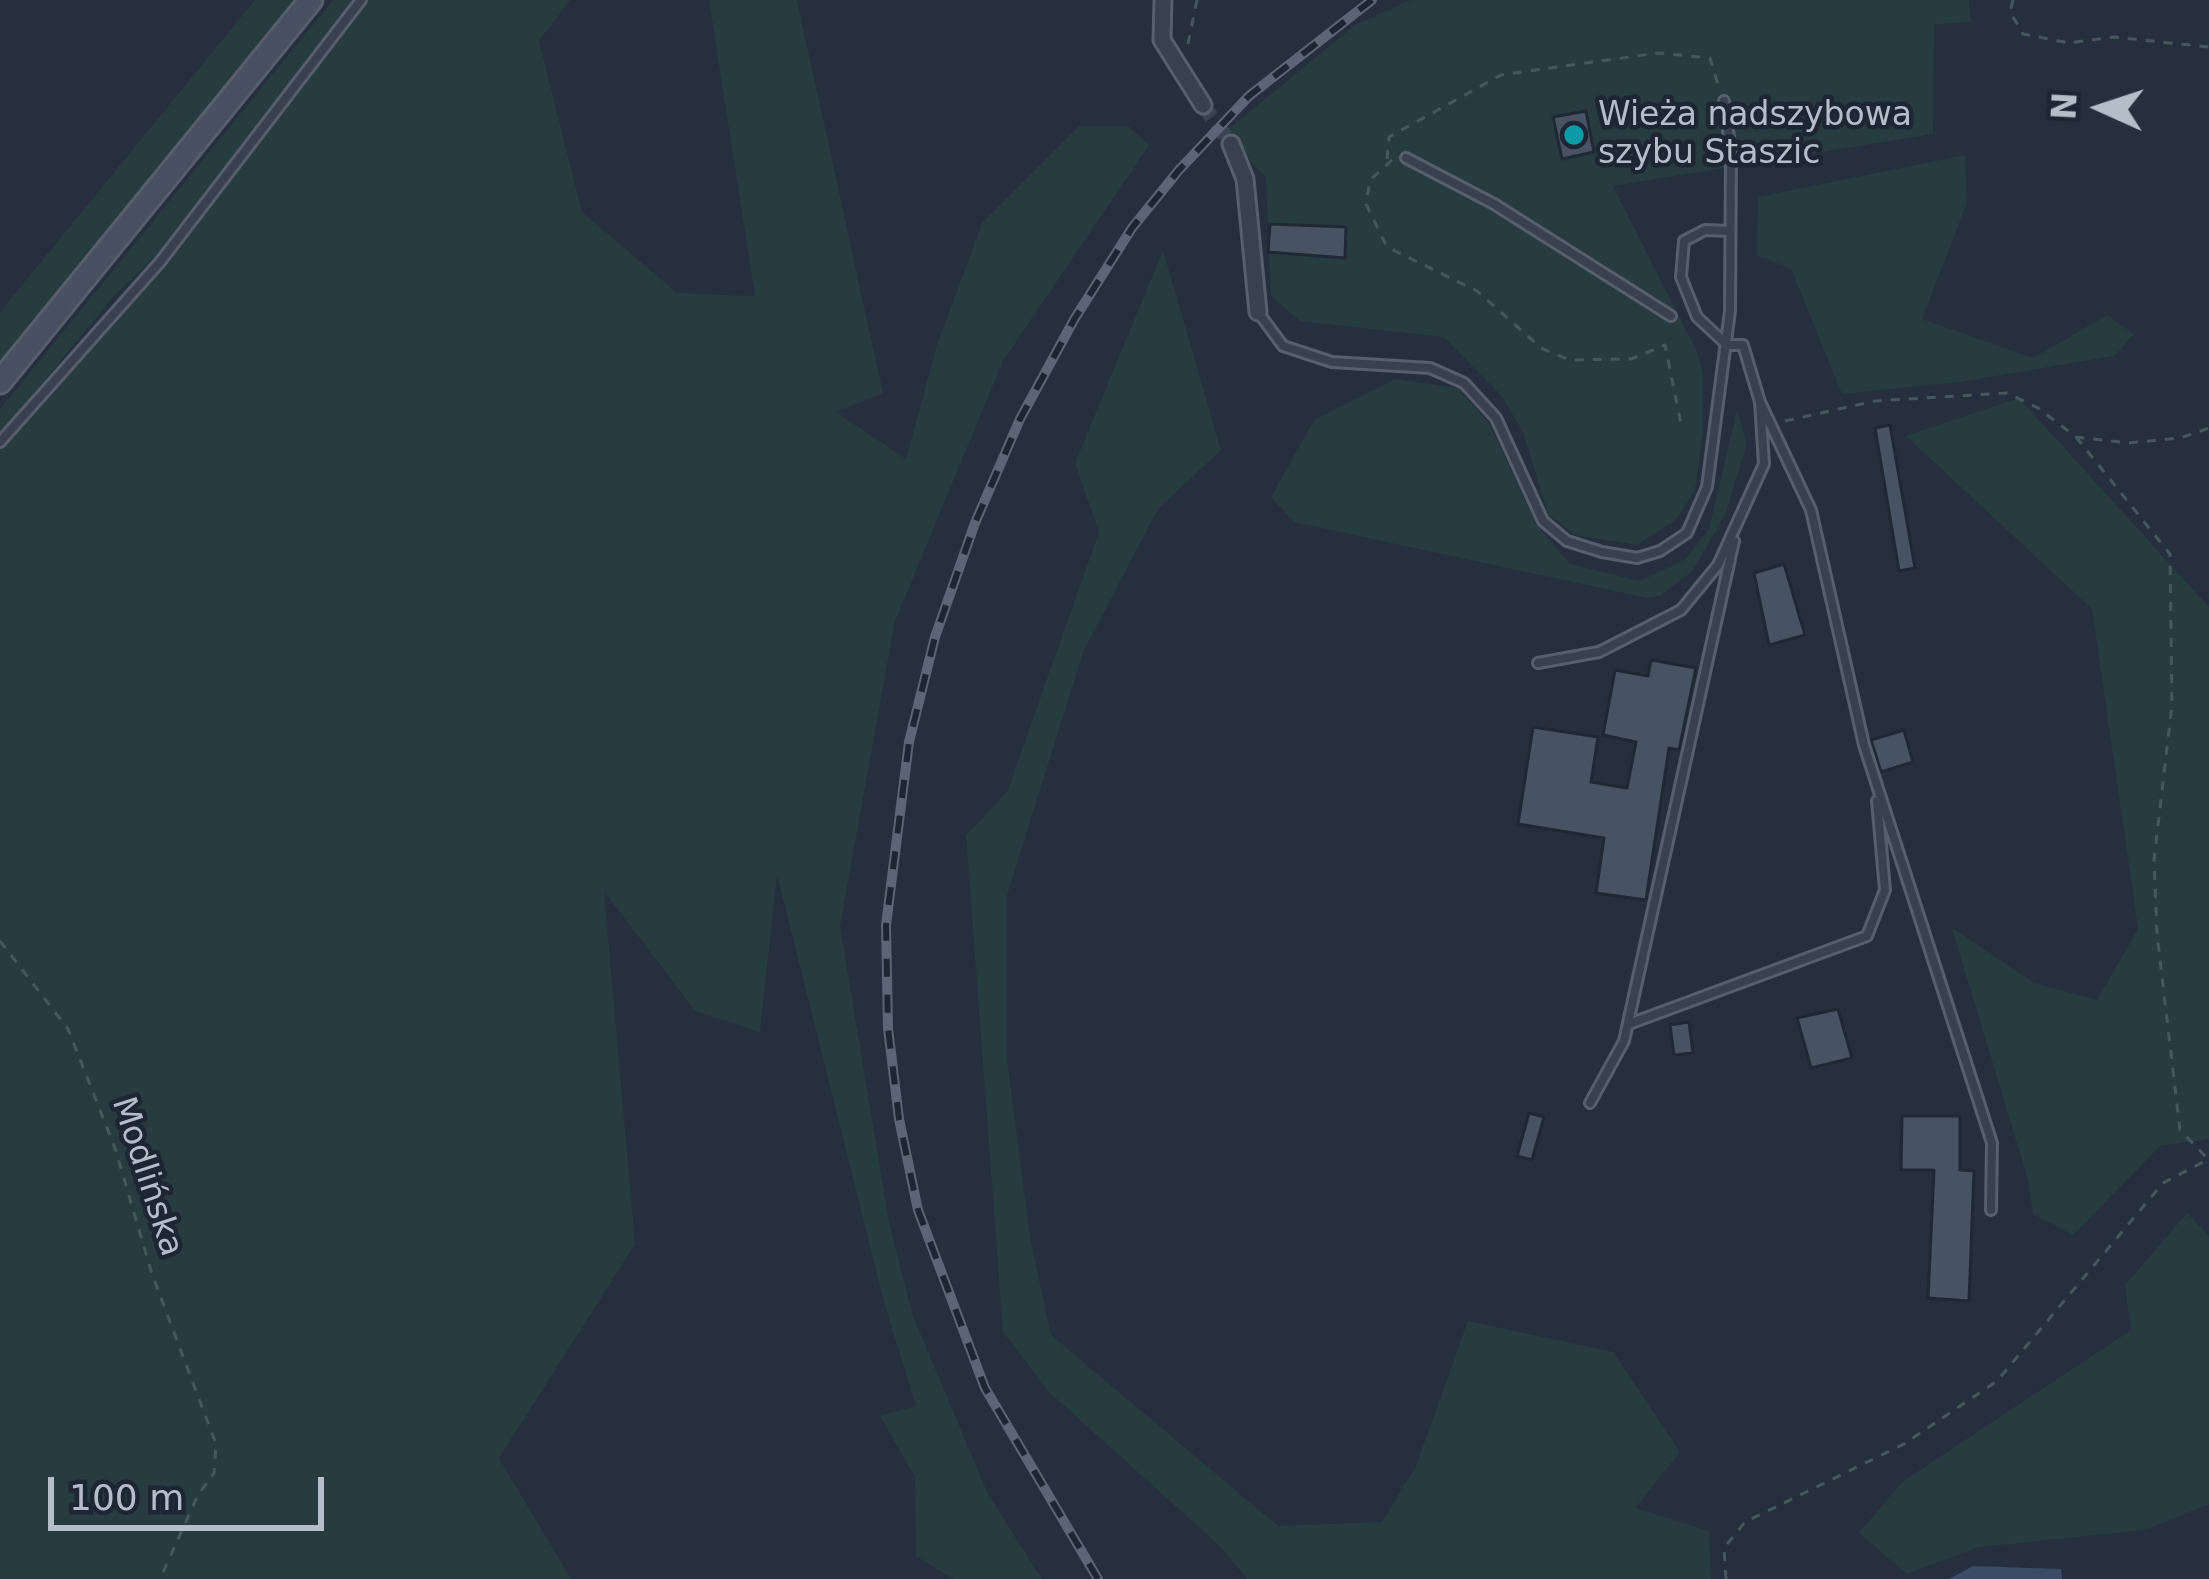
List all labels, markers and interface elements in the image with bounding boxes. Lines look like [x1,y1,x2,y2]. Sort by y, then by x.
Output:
north arrow [2041,48,2161,168]
text: N [2044,91,2085,121]
place label: Wieża nadszybowa szybu Staszic [1598,96,1912,174]
marker: Wieża nadszybowa szybu Staszic [1561,122,1587,148]
street label: Modlińska [102,1093,190,1261]
scale bar [54,1453,330,1527]
text: 100 m [69,1477,184,1518]

